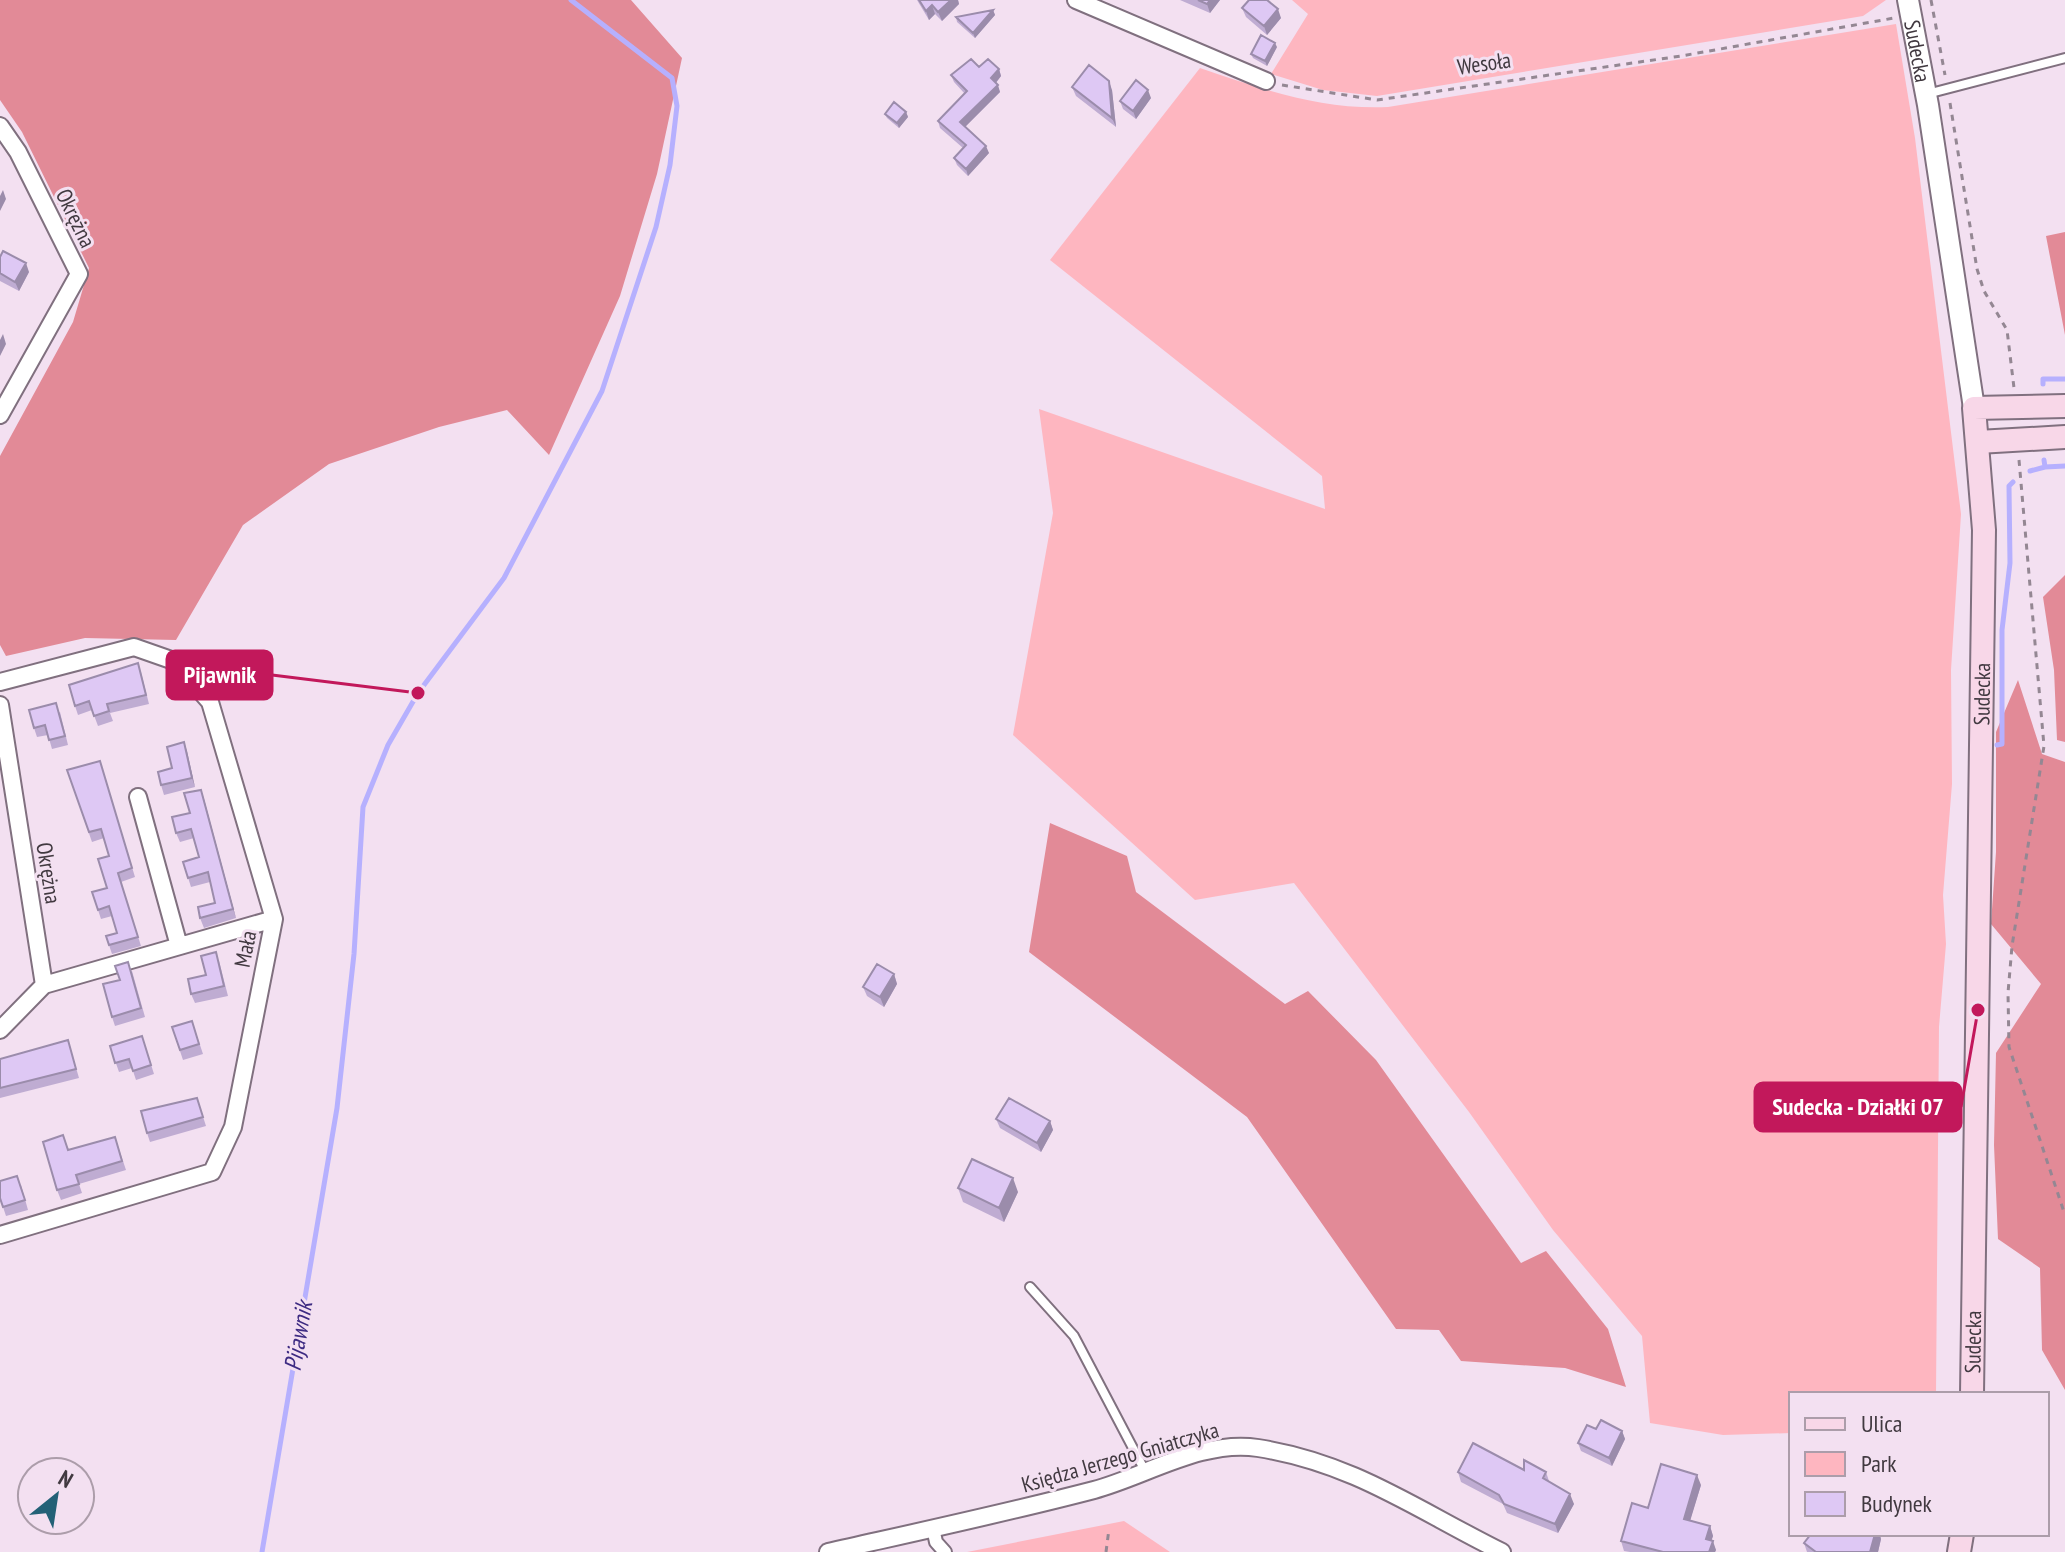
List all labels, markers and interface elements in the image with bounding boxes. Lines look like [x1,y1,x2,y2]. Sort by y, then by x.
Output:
street label: Sudecka [1898,18,1937,84]
street label: Wesoła [1455,45,1513,81]
street label: Okrężna [50,184,102,252]
callout: Pijawnik [167,651,272,699]
text: Pijawnik [184,659,256,690]
street label: Sudecka [1967,663,1996,726]
street label: Okrężna [30,840,68,906]
street label: Mała [228,928,262,970]
callout: Sudecka - Działki 07 [1755,1083,1961,1131]
text: Sudecka - Działki 07 [1772,1091,1944,1122]
water label: Pijawnik [277,1296,320,1373]
street label: Sudecka [1958,1310,1987,1374]
legend [1789,1392,2049,1536]
text: Ulica [1861,1408,1902,1439]
street label: Księdza Jerzego Gniatczyka [1018,1415,1222,1499]
text: Park [1861,1448,1897,1479]
north arrow [16,1456,96,1536]
text: N [54,1464,78,1494]
text: Budynek [1861,1488,1933,1519]

